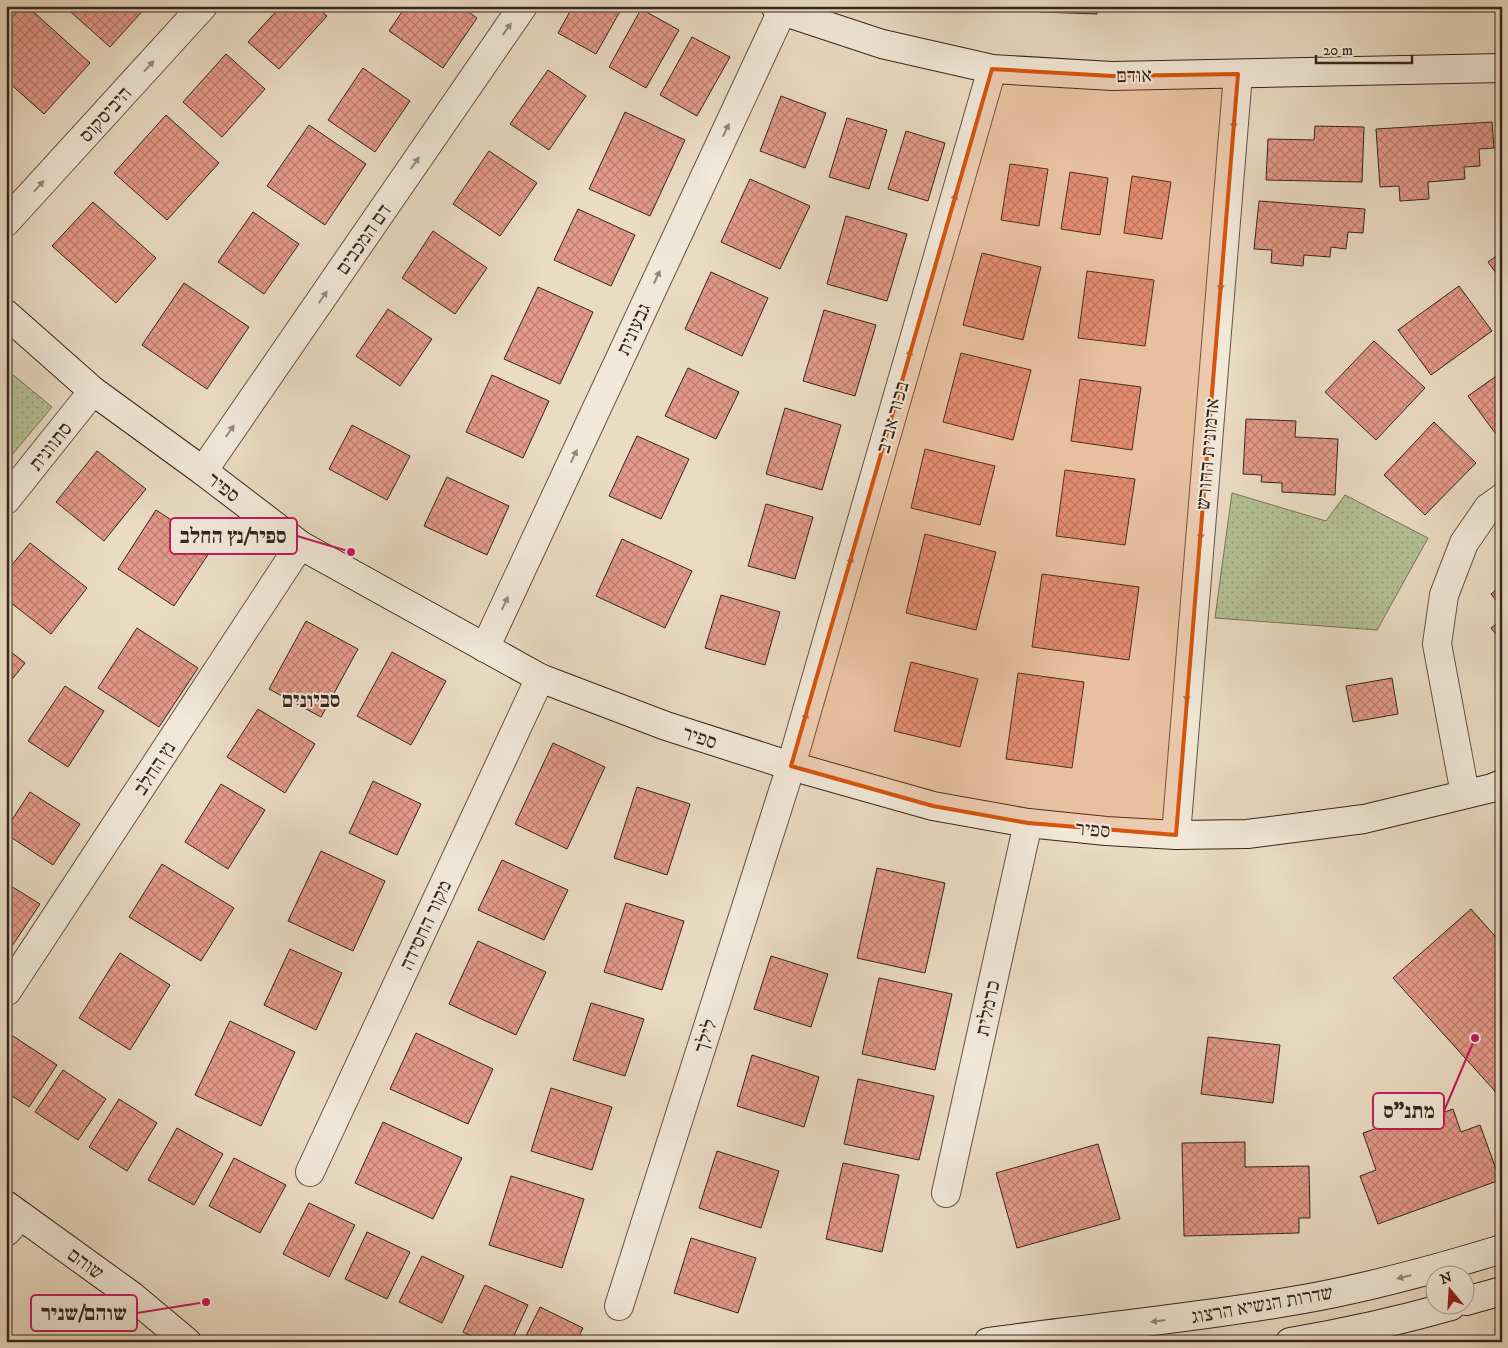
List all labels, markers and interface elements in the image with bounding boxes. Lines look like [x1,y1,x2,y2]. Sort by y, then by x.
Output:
one-way arrow [502,23,512,36]
scale bar [1316,32,1412,64]
text: 20 m [1323,41,1353,60]
one-way arrow [143,60,155,72]
street label: אודם [1116,64,1152,89]
street label: היביסקוס [74,82,138,148]
one-way arrow [1230,114,1238,130]
one-way arrow [722,123,730,137]
one-way arrow [410,156,420,170]
one-way arrow [33,180,45,192]
one-way arrow [951,192,959,207]
street label: דם המכבים [331,200,398,280]
one-way arrow [654,270,662,284]
one-way arrow [1217,276,1225,292]
one-way arrow [318,290,328,304]
street label: גבעונית [611,299,657,360]
one-way arrow [906,348,914,363]
street label: בכור אביב [871,378,916,456]
street label: אדמונית החורש [1191,397,1226,511]
street label: סתוונית [24,417,78,476]
one-way arrow [225,424,235,438]
one-way arrow [570,449,578,463]
street label: ספיר [202,468,245,509]
callout: ספיר/נץ החלב [170,518,297,554]
text: ספיר/נץ החלב [179,524,287,550]
one-way arrow [1196,526,1204,542]
one-way arrow [846,555,854,570]
one-way arrow [502,596,510,610]
district label: סביונים [282,688,340,714]
one-way arrow [1183,688,1191,704]
one-way arrow [801,711,809,726]
street label: ספיר [679,721,720,756]
street label: נץ החלב [129,737,182,801]
street label: ספיר [1074,817,1111,844]
street label: מקור החסידה [395,876,458,975]
street label: כרמלית [970,978,1007,1038]
street label: לילך [689,1016,724,1057]
callout: מתנ"ס [1373,1093,1444,1129]
text: מתנ"ס [1383,1099,1435,1125]
street label: שוהם [62,1243,108,1286]
north arrow [1426,1266,1476,1316]
text: N [1438,1268,1455,1289]
one-way arrow [1397,1273,1412,1281]
street label: שדרות הנשיא הרצוג [1189,1281,1335,1330]
callout: שוהם/שניר [31,1295,137,1331]
text: שוהם/שניר [41,1301,127,1327]
one-way arrow [1150,1317,1166,1325]

